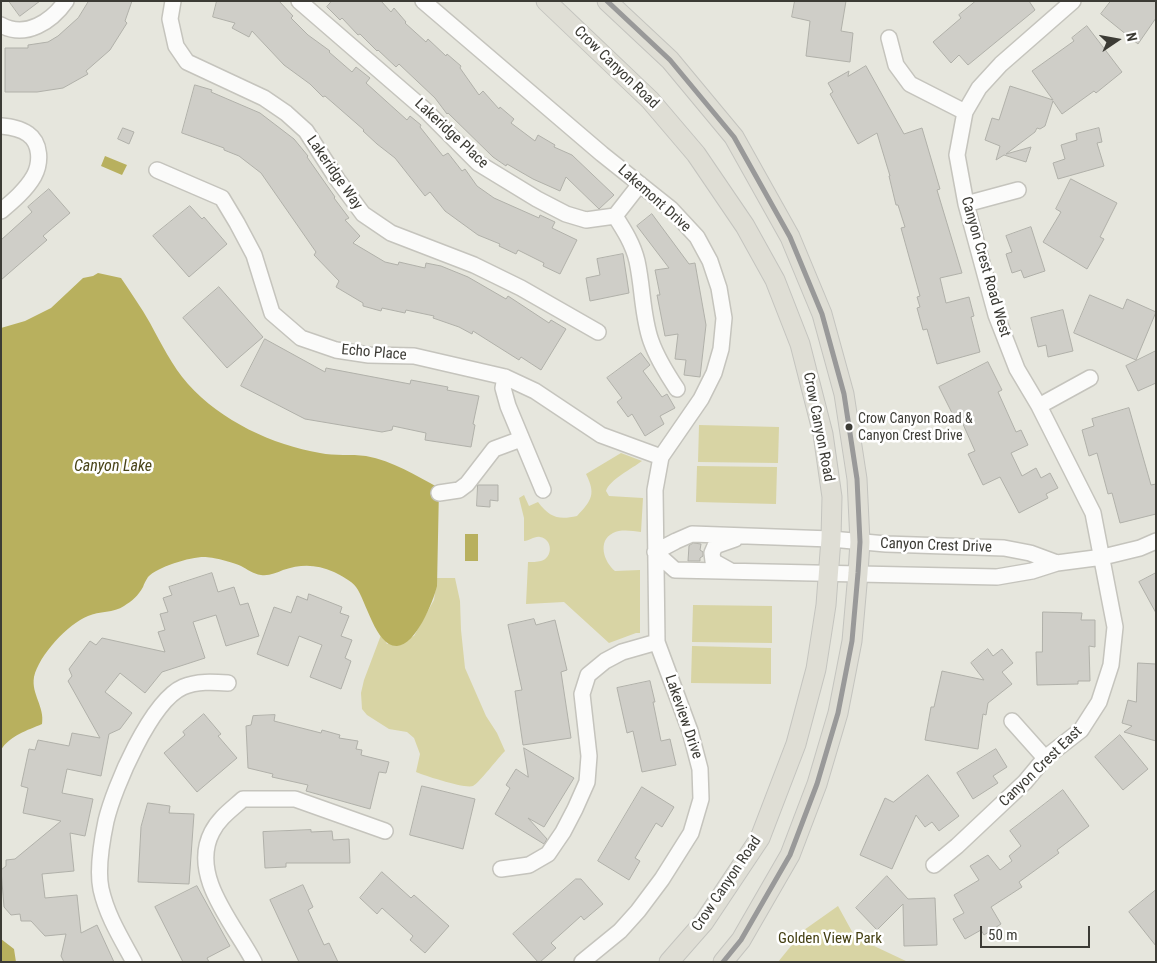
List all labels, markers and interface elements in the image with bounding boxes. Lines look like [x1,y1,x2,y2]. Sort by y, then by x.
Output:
north arrow [1092,15,1142,65]
street label: Crow Canyon Road [570,23,662,113]
text: N [1123,31,1140,43]
street label: Lakeridge Place [410,95,492,173]
street label: Lakeridge Way [302,133,366,213]
street label: Lakemont Drive [614,162,694,236]
street label: Canyon Crest Road West [956,195,1014,339]
street label: Echo Place [341,341,407,365]
street label: Crow Canyon Road [799,371,837,483]
place label: Crow Canyon Road & Canyon Crest Drive [858,411,973,444]
marker: Crow Canyon Road & Canyon Crest Drive [844,422,854,432]
water label: Canyon Lake [74,457,152,477]
street label: Canyon Crest Drive [880,535,992,557]
street label: Lakeview Drive [660,673,706,761]
street label: Canyon Crest East [996,723,1086,811]
street label: Crow Canyon Road [688,833,766,935]
scale bar [982,916,1092,948]
text: 50 m [988,926,1018,944]
park label: Golden View Park [778,930,882,948]

